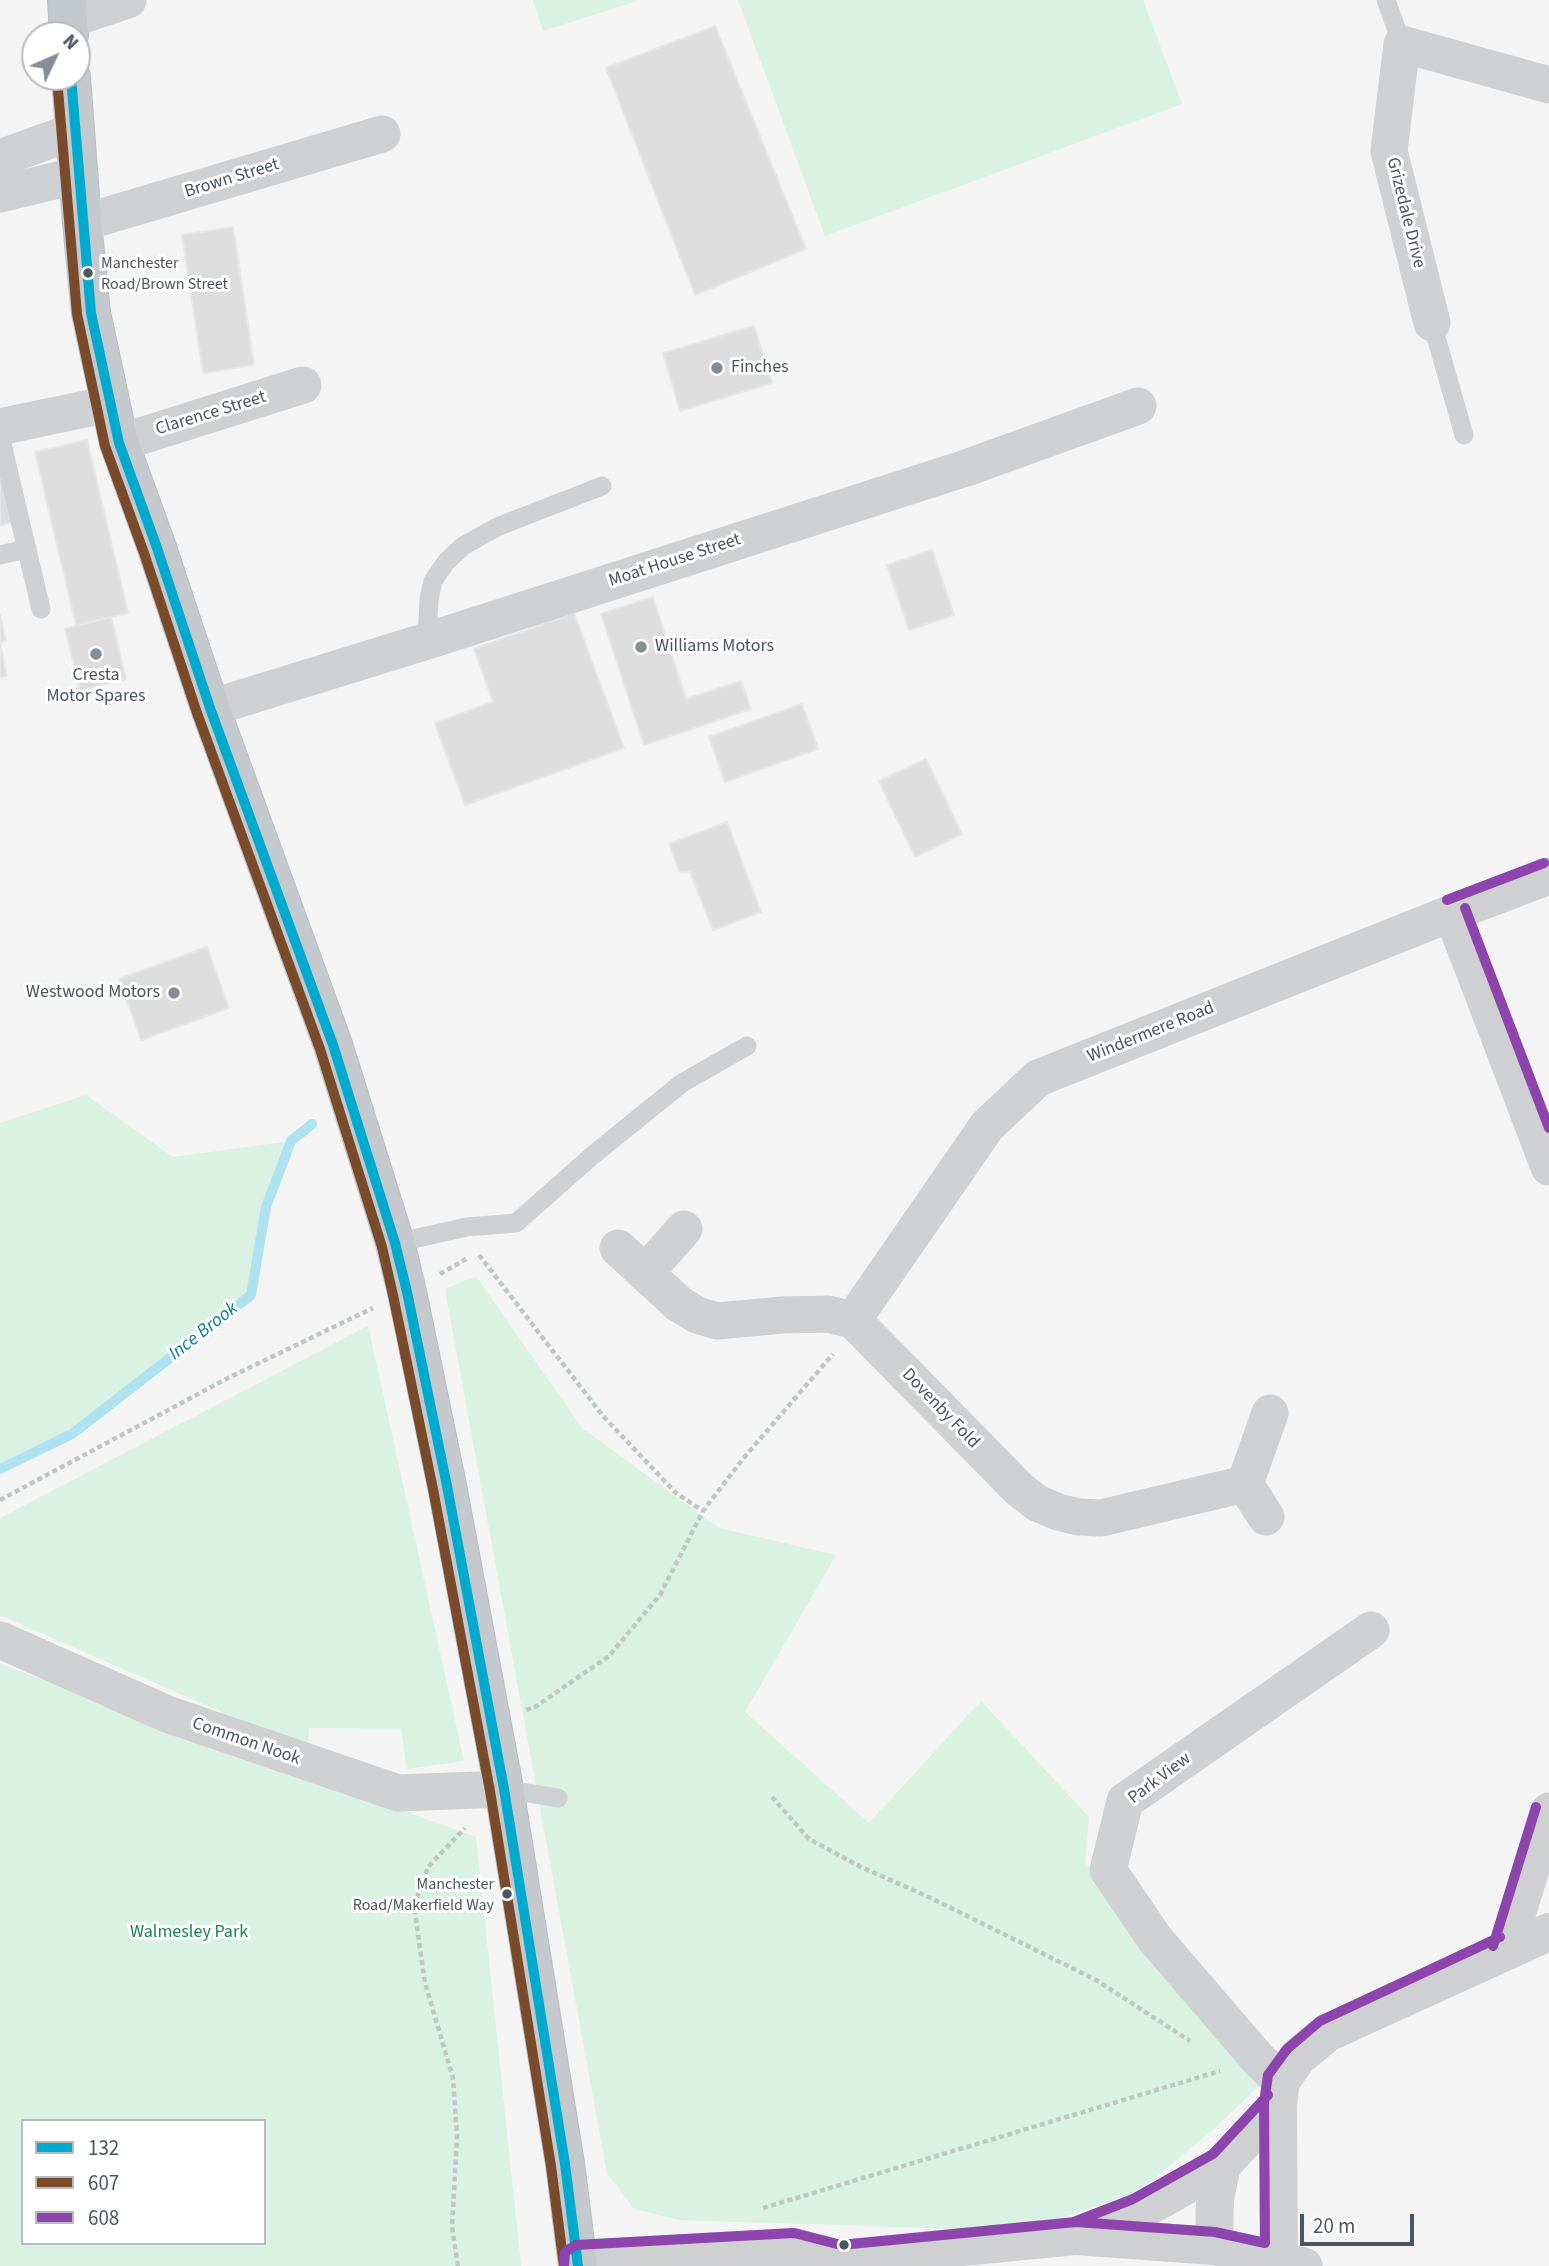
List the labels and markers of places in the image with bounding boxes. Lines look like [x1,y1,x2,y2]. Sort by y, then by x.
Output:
place label: Manchester Road/Brown Street [101,254,228,292]
marker: Manchester Road/Brown Street [81,266,95,280]
place label: Finches [731,357,789,379]
marker: Finches [709,360,725,376]
place label: Williams Motors [655,636,774,658]
marker: Williams Motors [633,639,649,655]
marker: Cresta Motor Spares [88,646,104,662]
place label: Cresta Motor Spares [47,665,145,708]
place label: Westwood Motors [26,982,160,1004]
marker: Westwood Motors [166,985,182,1001]
place label: Manchester Road/Makerfield Way [353,1875,494,1913]
marker: Manchester Road/Makerfield Way [500,1887,514,1901]
unlabelled marker [837,2238,851,2252]

